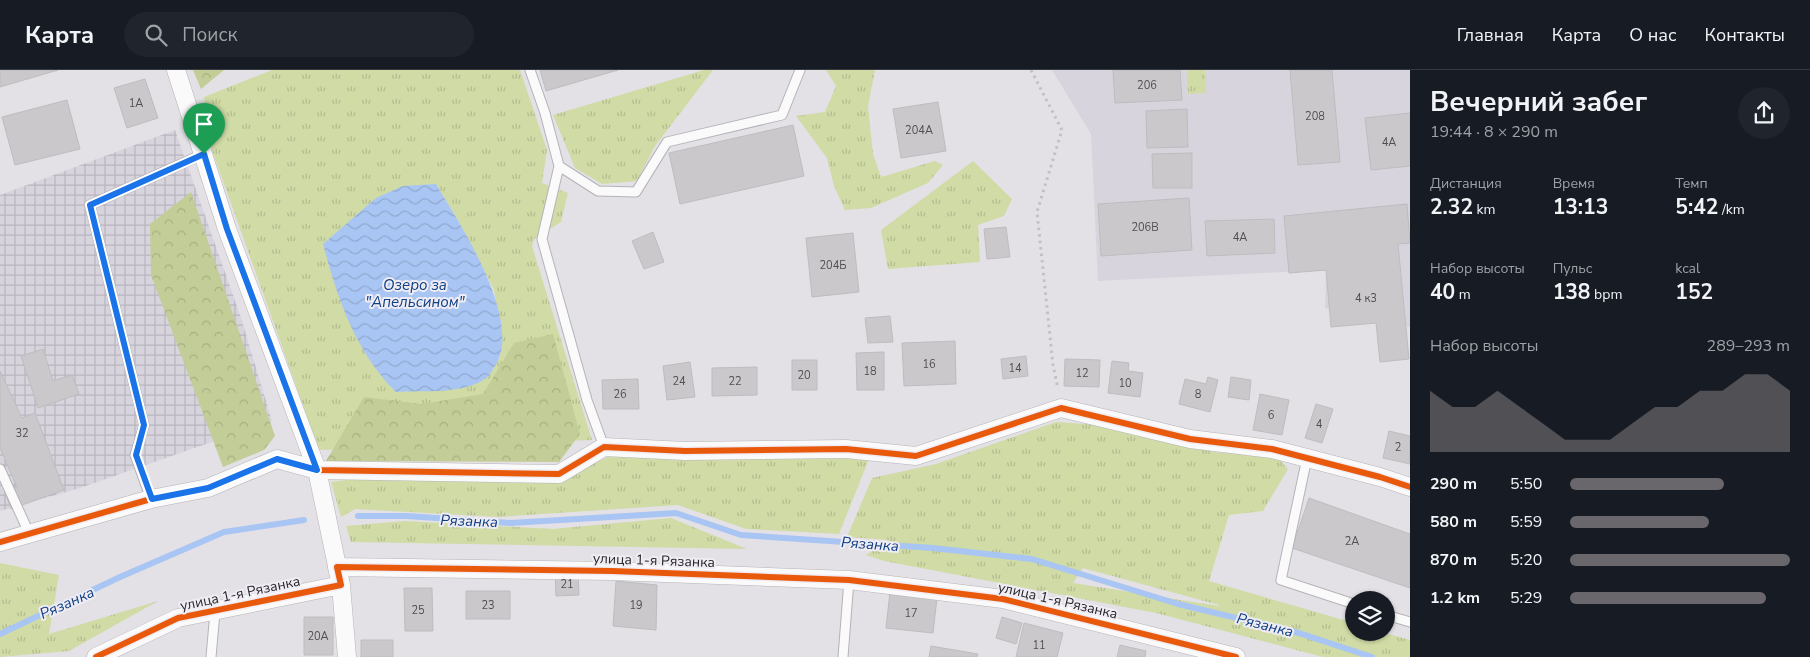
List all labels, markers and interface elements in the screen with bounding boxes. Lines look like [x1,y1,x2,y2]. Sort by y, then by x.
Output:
search box [124,12,474,57]
text: Карта [25,19,94,51]
icon: search [142,21,170,49]
text: Поиск [182,22,237,48]
text: Главная [1457,23,1524,47]
text: Карта [1552,23,1601,47]
text: О нас [1629,23,1677,47]
text: Контакты [1705,23,1785,47]
house number: 206 [1137,78,1157,93]
text: Вечерний забег [1430,83,1647,121]
button: share [1738,87,1790,139]
house number: 1А [129,96,143,111]
pin [183,103,225,154]
house number: 208 [1305,109,1325,124]
icon: arrive [190,110,218,138]
text: 19:44 · 8 × 290 m [1430,121,1558,143]
house number: 204А [905,123,933,138]
house number: 4А [1382,135,1396,150]
text: Дистанция [1430,174,1502,193]
text: Время [1553,174,1595,193]
text: Темп [1675,174,1708,193]
text: 2.32 [1430,193,1473,221]
text: 13:13 [1553,193,1608,221]
text: 5:42 [1675,193,1718,221]
text: km [1473,200,1496,219]
text: /km [1718,200,1745,219]
house number: 206В [1131,220,1159,235]
house number: 4А [1233,230,1247,245]
house number: 204Б [819,258,847,273]
text: Набор высоты [1430,259,1525,278]
text: Пульс [1553,259,1592,278]
text: kcal [1675,259,1700,278]
water label: Озеро за "Апельсином" [365,275,466,312]
text: 40 [1430,278,1455,306]
text: 138 [1553,278,1590,306]
text: 152 [1675,278,1713,306]
text: m [1455,285,1471,304]
text: bpm [1590,285,1622,304]
house number: 4 к3 [1355,291,1377,306]
text: Набор высоты [1430,335,1538,357]
text: 289–293 m [1707,335,1790,357]
house number: 16 [922,357,936,372]
house number: 14 [1008,361,1022,376]
house number: 18 [863,364,877,379]
house number: 12 [1075,366,1089,381]
house number: 20 [797,368,811,383]
house number: 24 [672,374,686,389]
house number: 22 [728,374,742,389]
house number: 10 [1118,376,1132,391]
house number: 26 [613,387,627,402]
house number: 8 [1195,387,1202,402]
house number: 6 [1268,408,1275,423]
house number: 4 [1316,417,1323,432]
house number: 32 [15,426,29,441]
house number: 2 [1395,440,1401,455]
text: 290 m [1430,473,1477,495]
text: 5:50 [1510,473,1542,495]
water label: Рязанка [440,510,498,532]
text: 580 m [1430,511,1477,533]
text: 5:59 [1510,511,1542,533]
water label: Рязанка [840,532,900,556]
house number: 2А [1345,534,1359,549]
street label: улица 1-я Рязанка [593,549,715,572]
text: 870 m [1430,549,1477,571]
text: 5:20 [1510,549,1542,571]
street label: улица 1-я Рязанка [178,571,302,615]
house number: 21 [560,577,574,592]
street label: улица 1-я Рязанка [996,577,1120,623]
water label: Рязанка [36,582,98,624]
text: 1.2 km [1430,587,1480,609]
text: 5:29 [1510,587,1542,609]
map controls [1345,591,1395,641]
button: layers [1345,591,1395,641]
house number: 23 [481,598,495,613]
house number: 19 [629,598,643,613]
house number: 25 [411,603,425,618]
house number: 17 [904,606,918,621]
water label: Рязанка [1234,608,1296,642]
house number: 20А [307,629,329,644]
house number: 11 [1032,638,1046,653]

